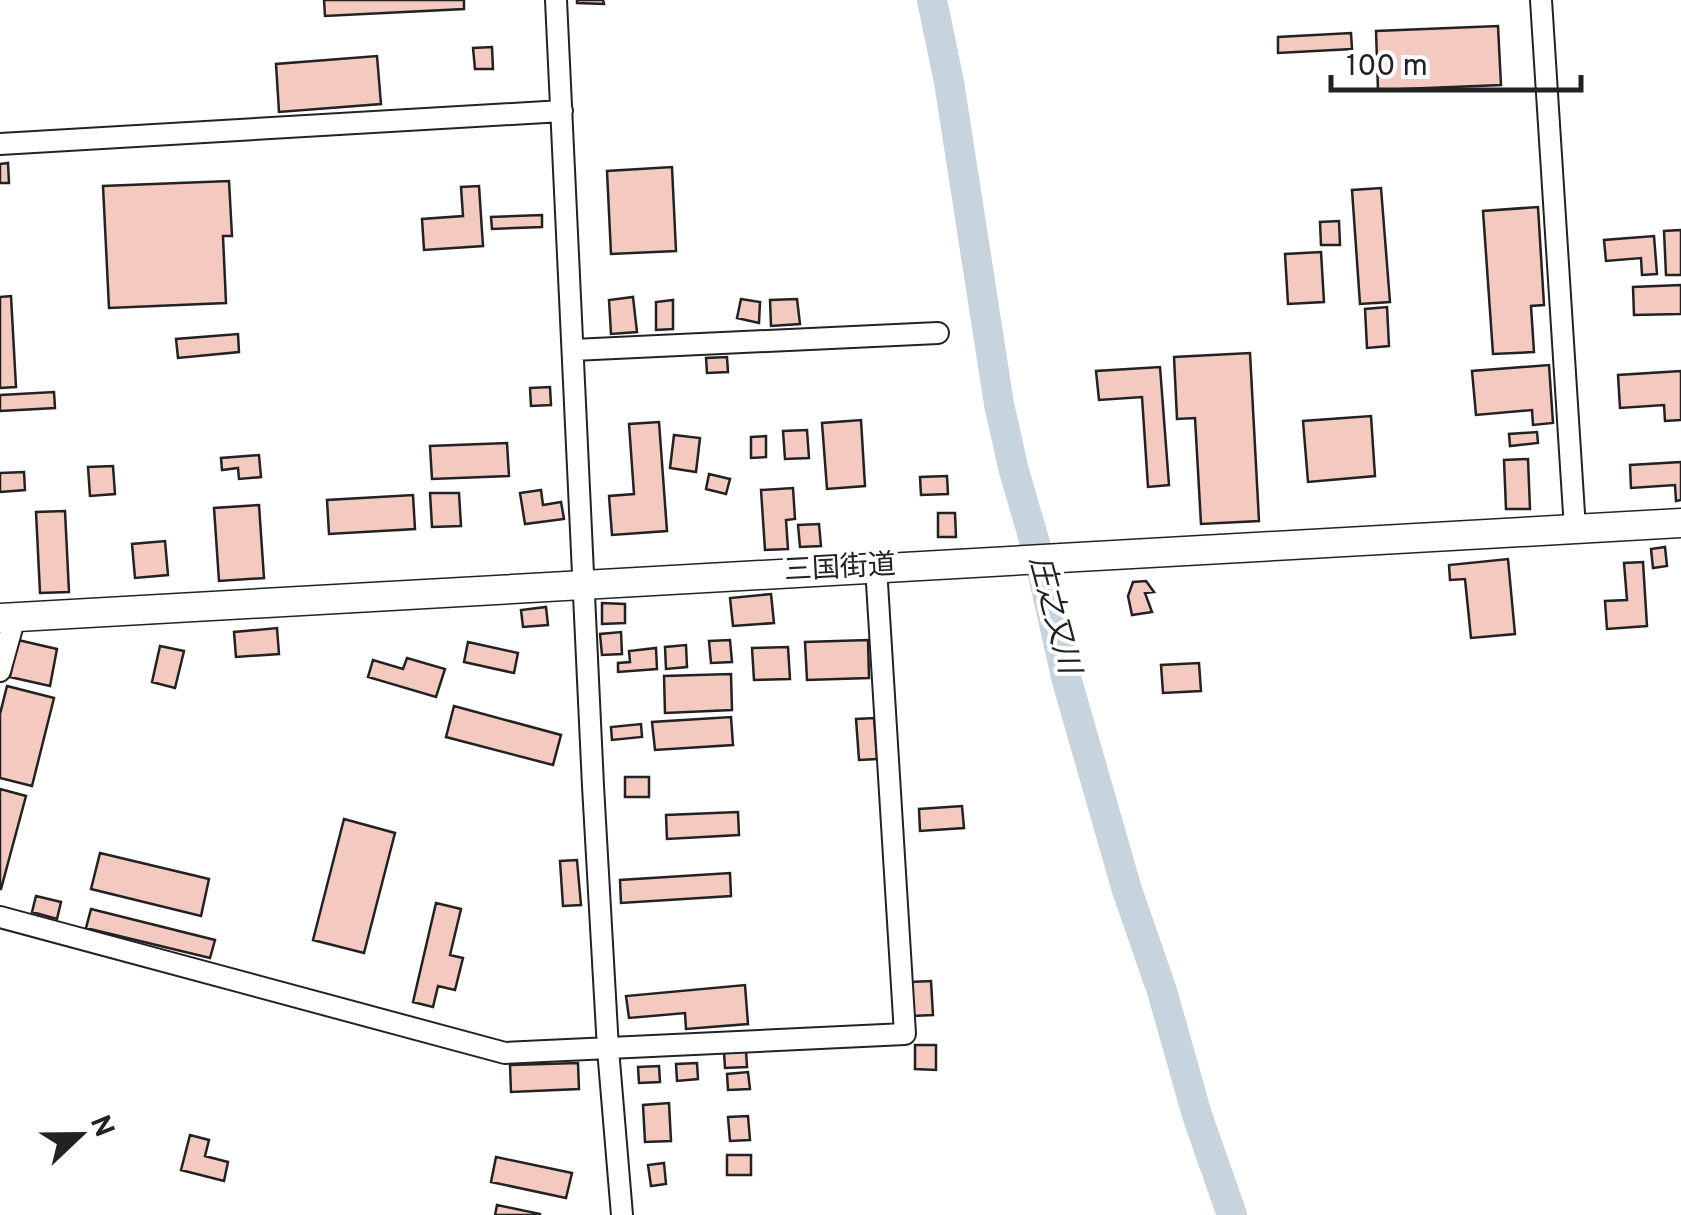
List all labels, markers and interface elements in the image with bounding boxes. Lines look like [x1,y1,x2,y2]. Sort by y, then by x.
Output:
scale bar [1331,30,1581,92]
text: 100 m [1346,49,1428,86]
street label: 三国街道 [783,548,897,590]
water label: 庄之又川 [1020,552,1087,681]
north arrow [30,1085,130,1185]
text: N [80,1111,121,1143]

